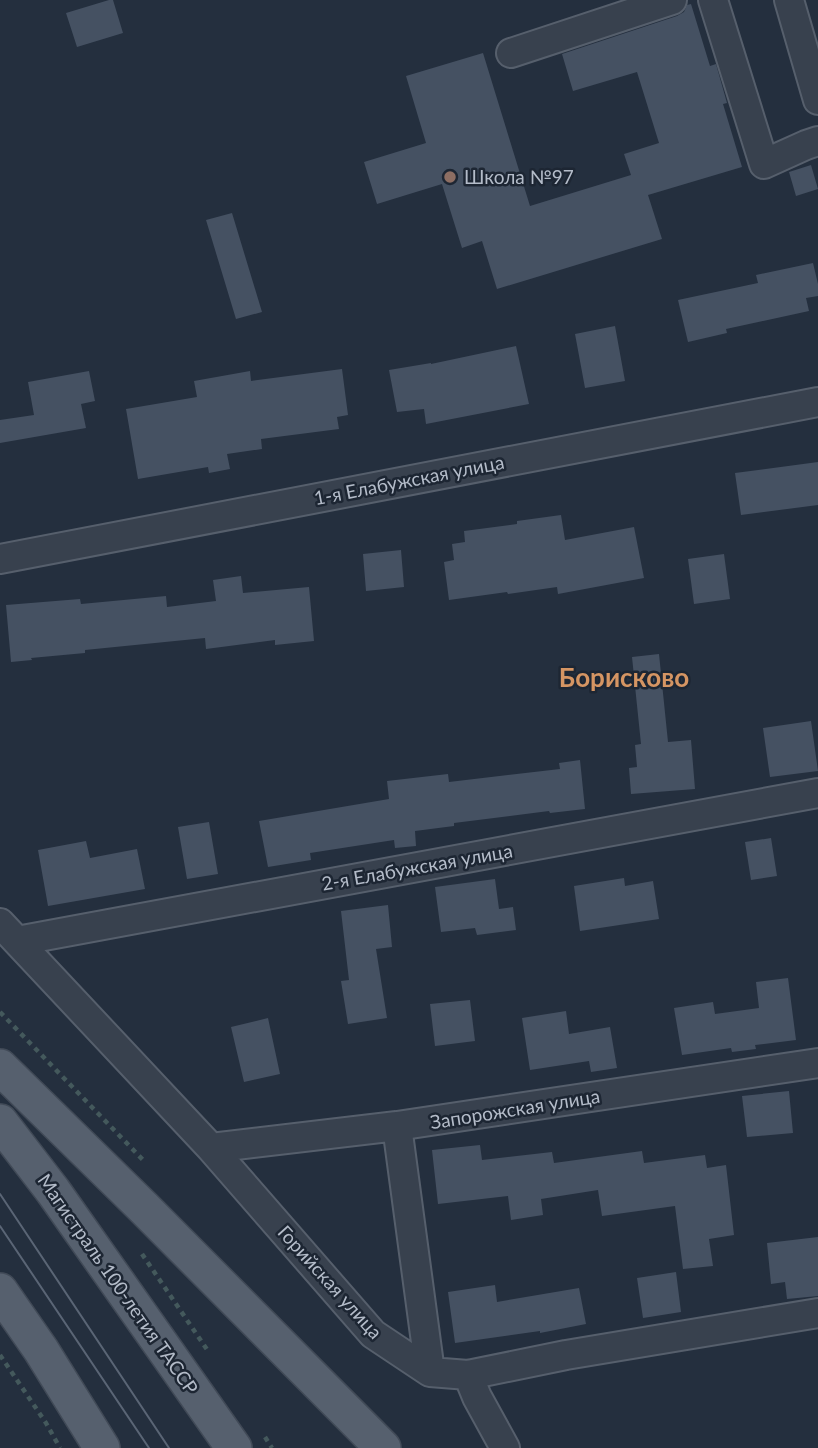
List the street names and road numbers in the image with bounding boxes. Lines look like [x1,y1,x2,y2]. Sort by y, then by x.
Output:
street label: 1-я Елабужская улица [312,450,506,509]
street label: 2-я Елабужская улица [320,838,514,895]
street label: Запорожская улица [428,1084,602,1133]
street label: Магистраль 100-летия ТАССР [33,1169,203,1398]
street label: Горийская улица [273,1220,387,1343]

